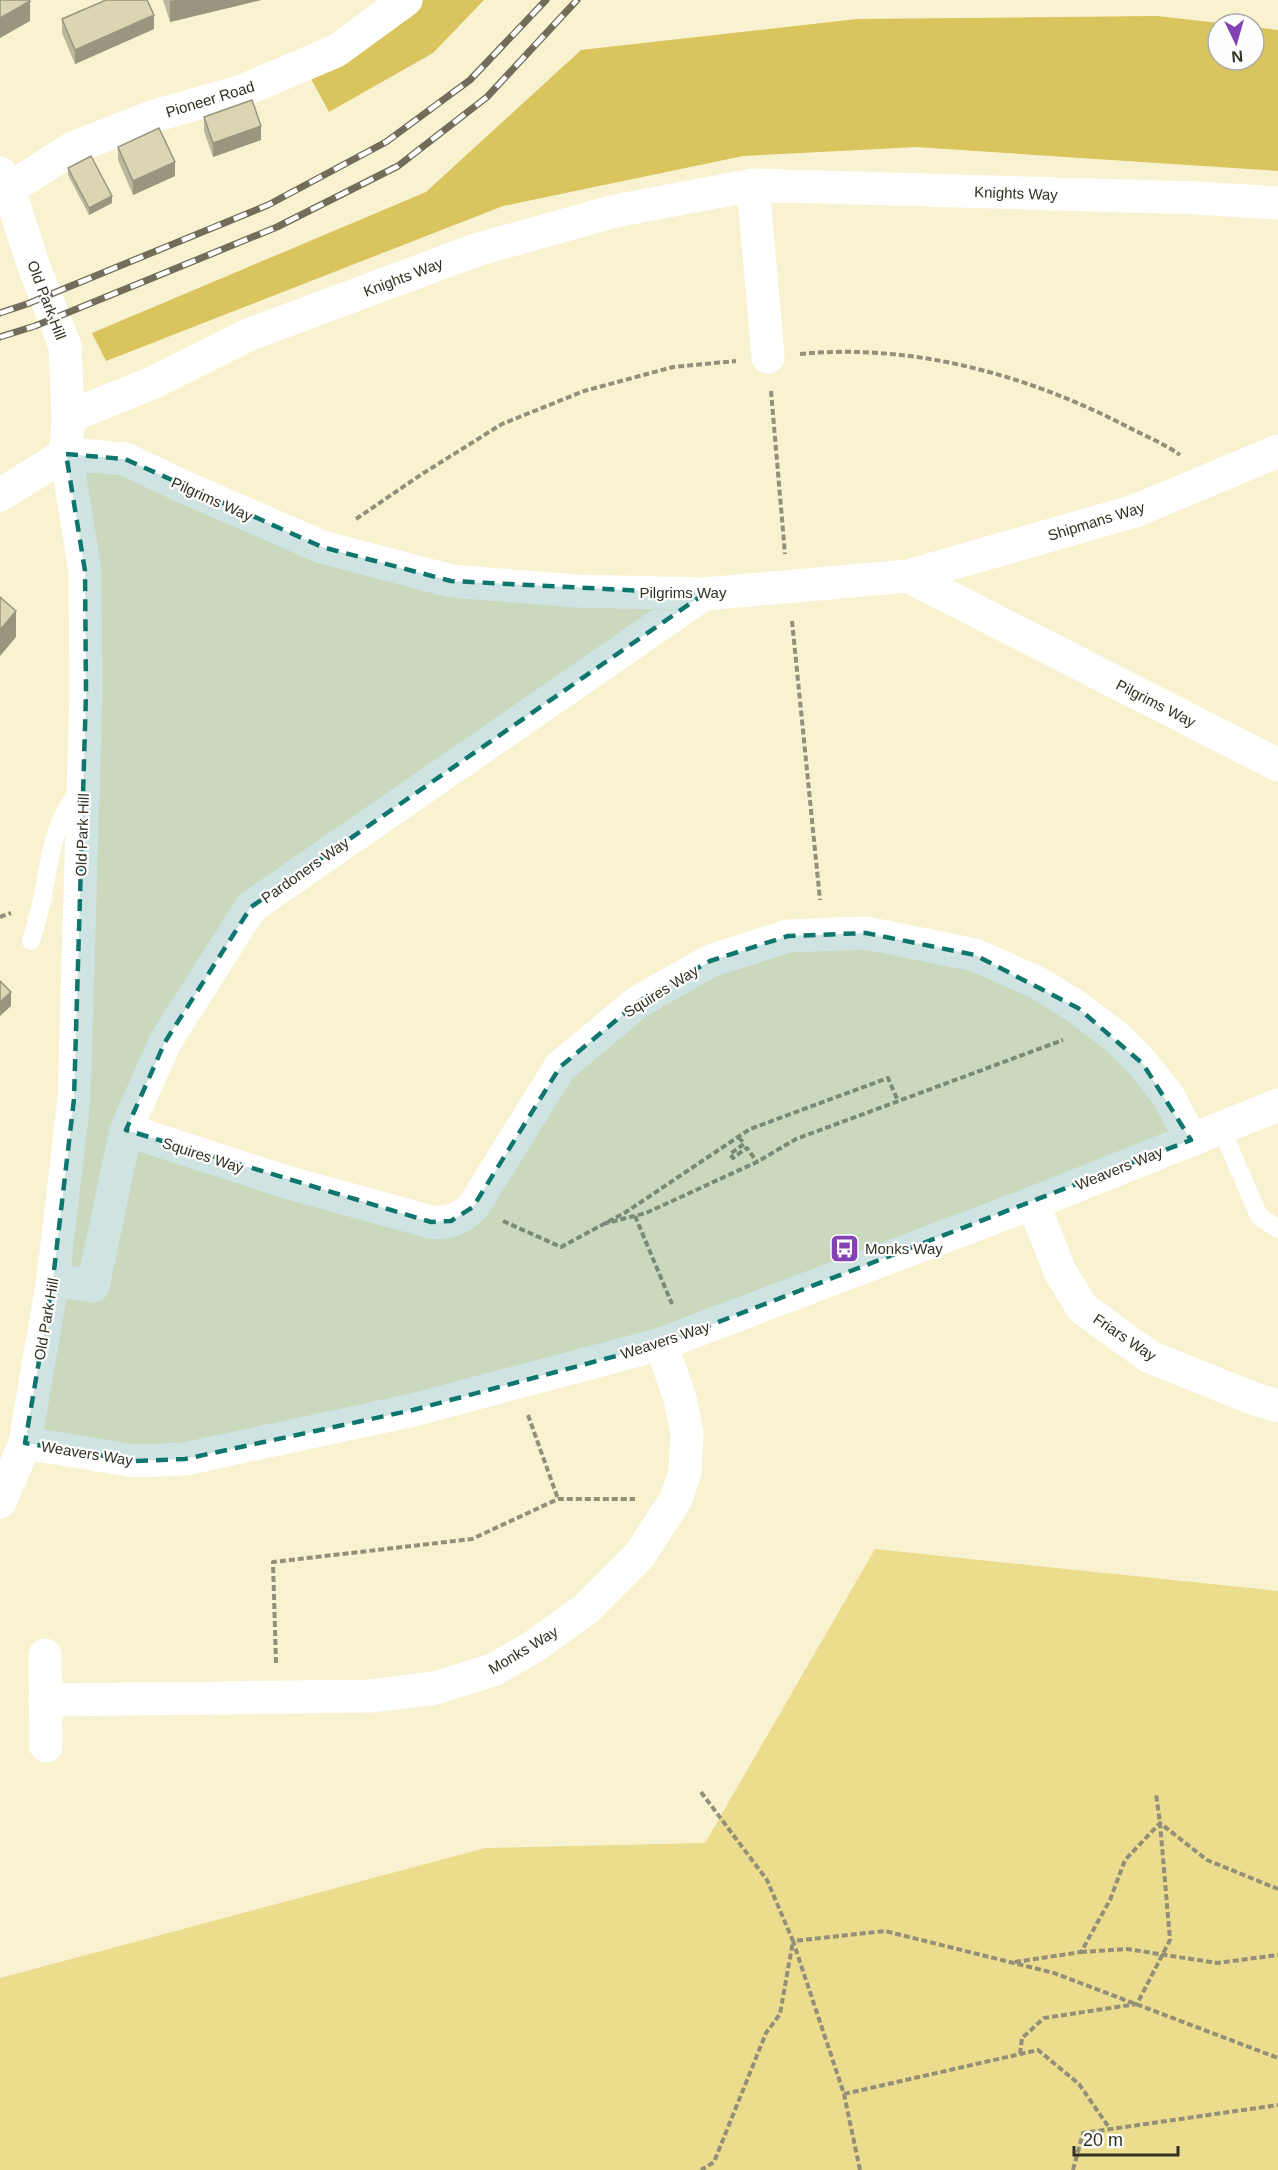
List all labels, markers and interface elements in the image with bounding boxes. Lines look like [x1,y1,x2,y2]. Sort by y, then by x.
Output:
north arrow [1206,12,1266,72]
text: N [1231,47,1244,65]
street label: Pioneer Road [164,77,256,121]
street label: Knights Way [974,183,1059,203]
street label: Knights Way [361,254,446,300]
street label: Old Park Hill [24,258,70,342]
street label: Pilgrims Way [169,474,256,525]
street label: Shipmans Way [1046,498,1147,544]
street label: Pilgrims Way [640,584,727,601]
street label: Pilgrims Way [1113,676,1199,731]
street label: Old Park Hill [72,793,92,877]
street label: Pardoners Way [258,833,352,906]
street label: Squires Way [621,961,702,1021]
street label: Squires Way [160,1134,246,1176]
street label: Weavers Way [1073,1143,1166,1193]
bus stop icon: Monks Way [828,1232,860,1264]
place label: Monks Way [865,1240,943,1257]
street label: Old Park Hill [30,1276,62,1362]
street label: Friars Way [1090,1310,1160,1364]
street label: Weavers Way [618,1317,712,1362]
street label: Weavers Way [40,1437,135,1469]
street label: Monks Way [485,1622,561,1677]
scale bar [1074,2119,1178,2157]
text: 20 m [1083,2130,1123,2150]

